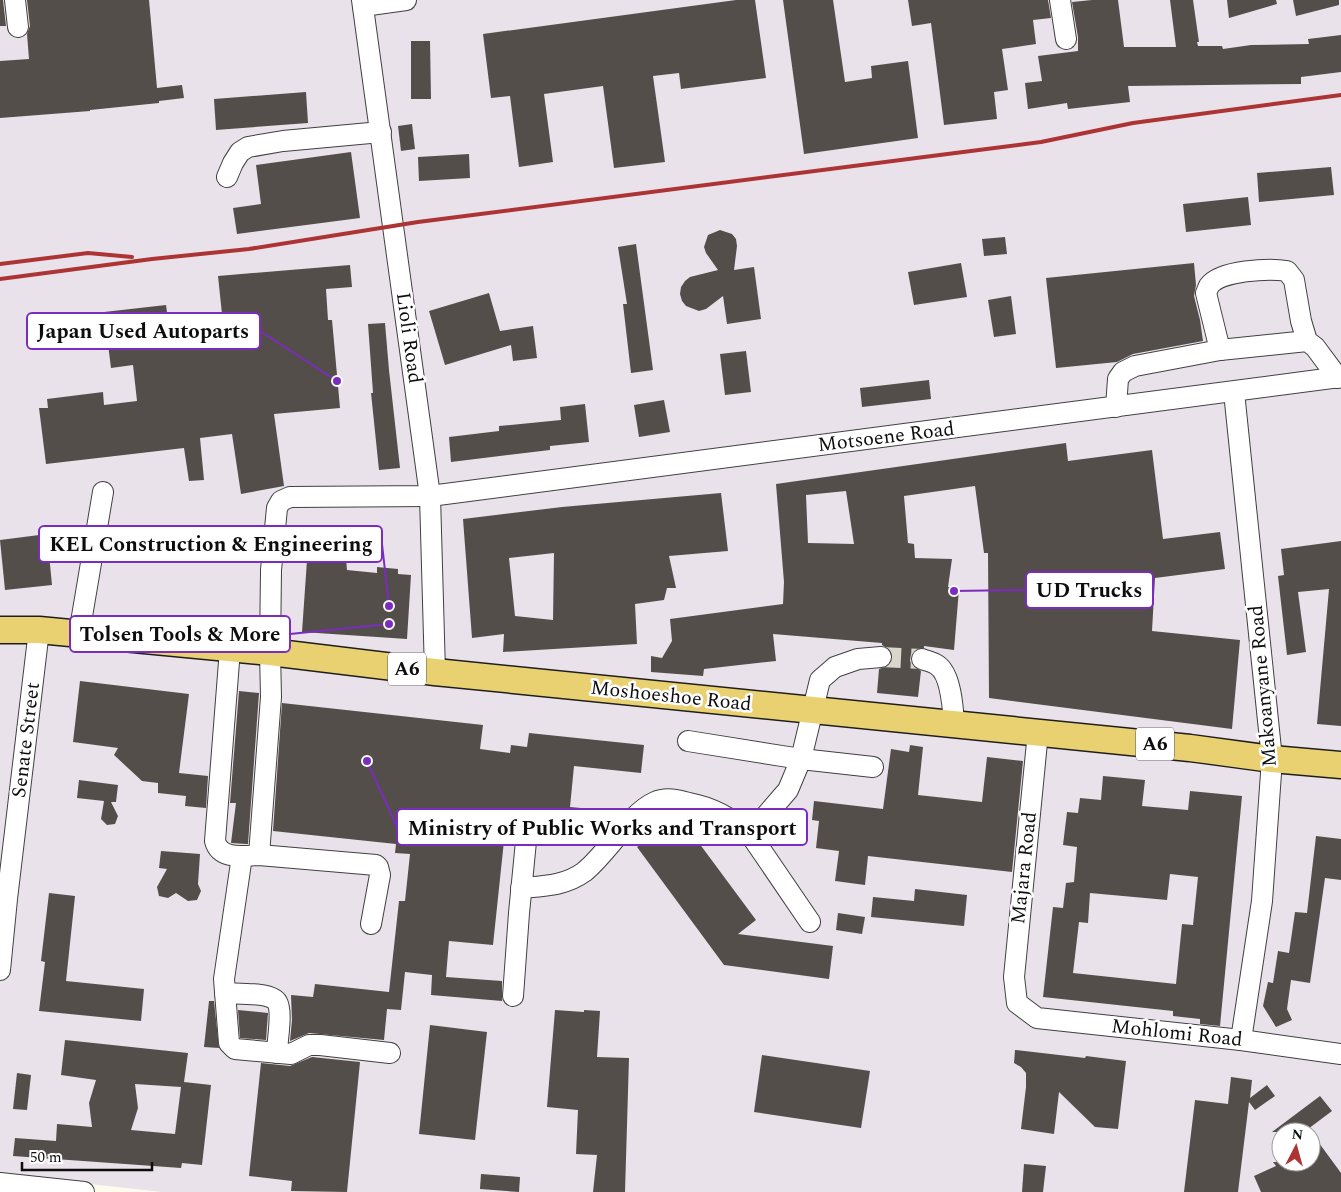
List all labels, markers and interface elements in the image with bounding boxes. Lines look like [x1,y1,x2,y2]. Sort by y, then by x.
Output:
street label: Lioli Road [388,290,430,386]
callout: Japan Used Autoparts [27,313,260,349]
text: Japan Used Autoparts [37,316,249,348]
street label: Motsoene Road [816,414,956,460]
callout: KEL Construction & Engineering [39,526,382,562]
text: KEL Construction & Engineering [49,529,373,561]
callout: UD Trucks [1026,572,1153,608]
text: UD Trucks [1036,575,1142,607]
street label: Makoanyane Road [1241,604,1285,768]
callout: Tolsen Tools & More [70,616,290,652]
text: Tolsen Tools & More [80,619,280,651]
road number: A6 [388,652,426,686]
street label: Moshoeshoe Road [589,673,753,719]
street label: Senate Street [4,680,48,800]
road number: A6 [1136,728,1174,761]
callout: Ministry of Public Works and Transport [397,809,807,845]
street label: Majara Road [1003,810,1045,926]
text: Ministry of Public Works and Transport [407,813,797,845]
street label: Mohlomi Road [1110,1011,1244,1055]
north arrow [1271,1122,1321,1172]
text: N [1291,1124,1304,1146]
scale bar [22,1140,152,1172]
text: 50 m [30,1146,62,1169]

